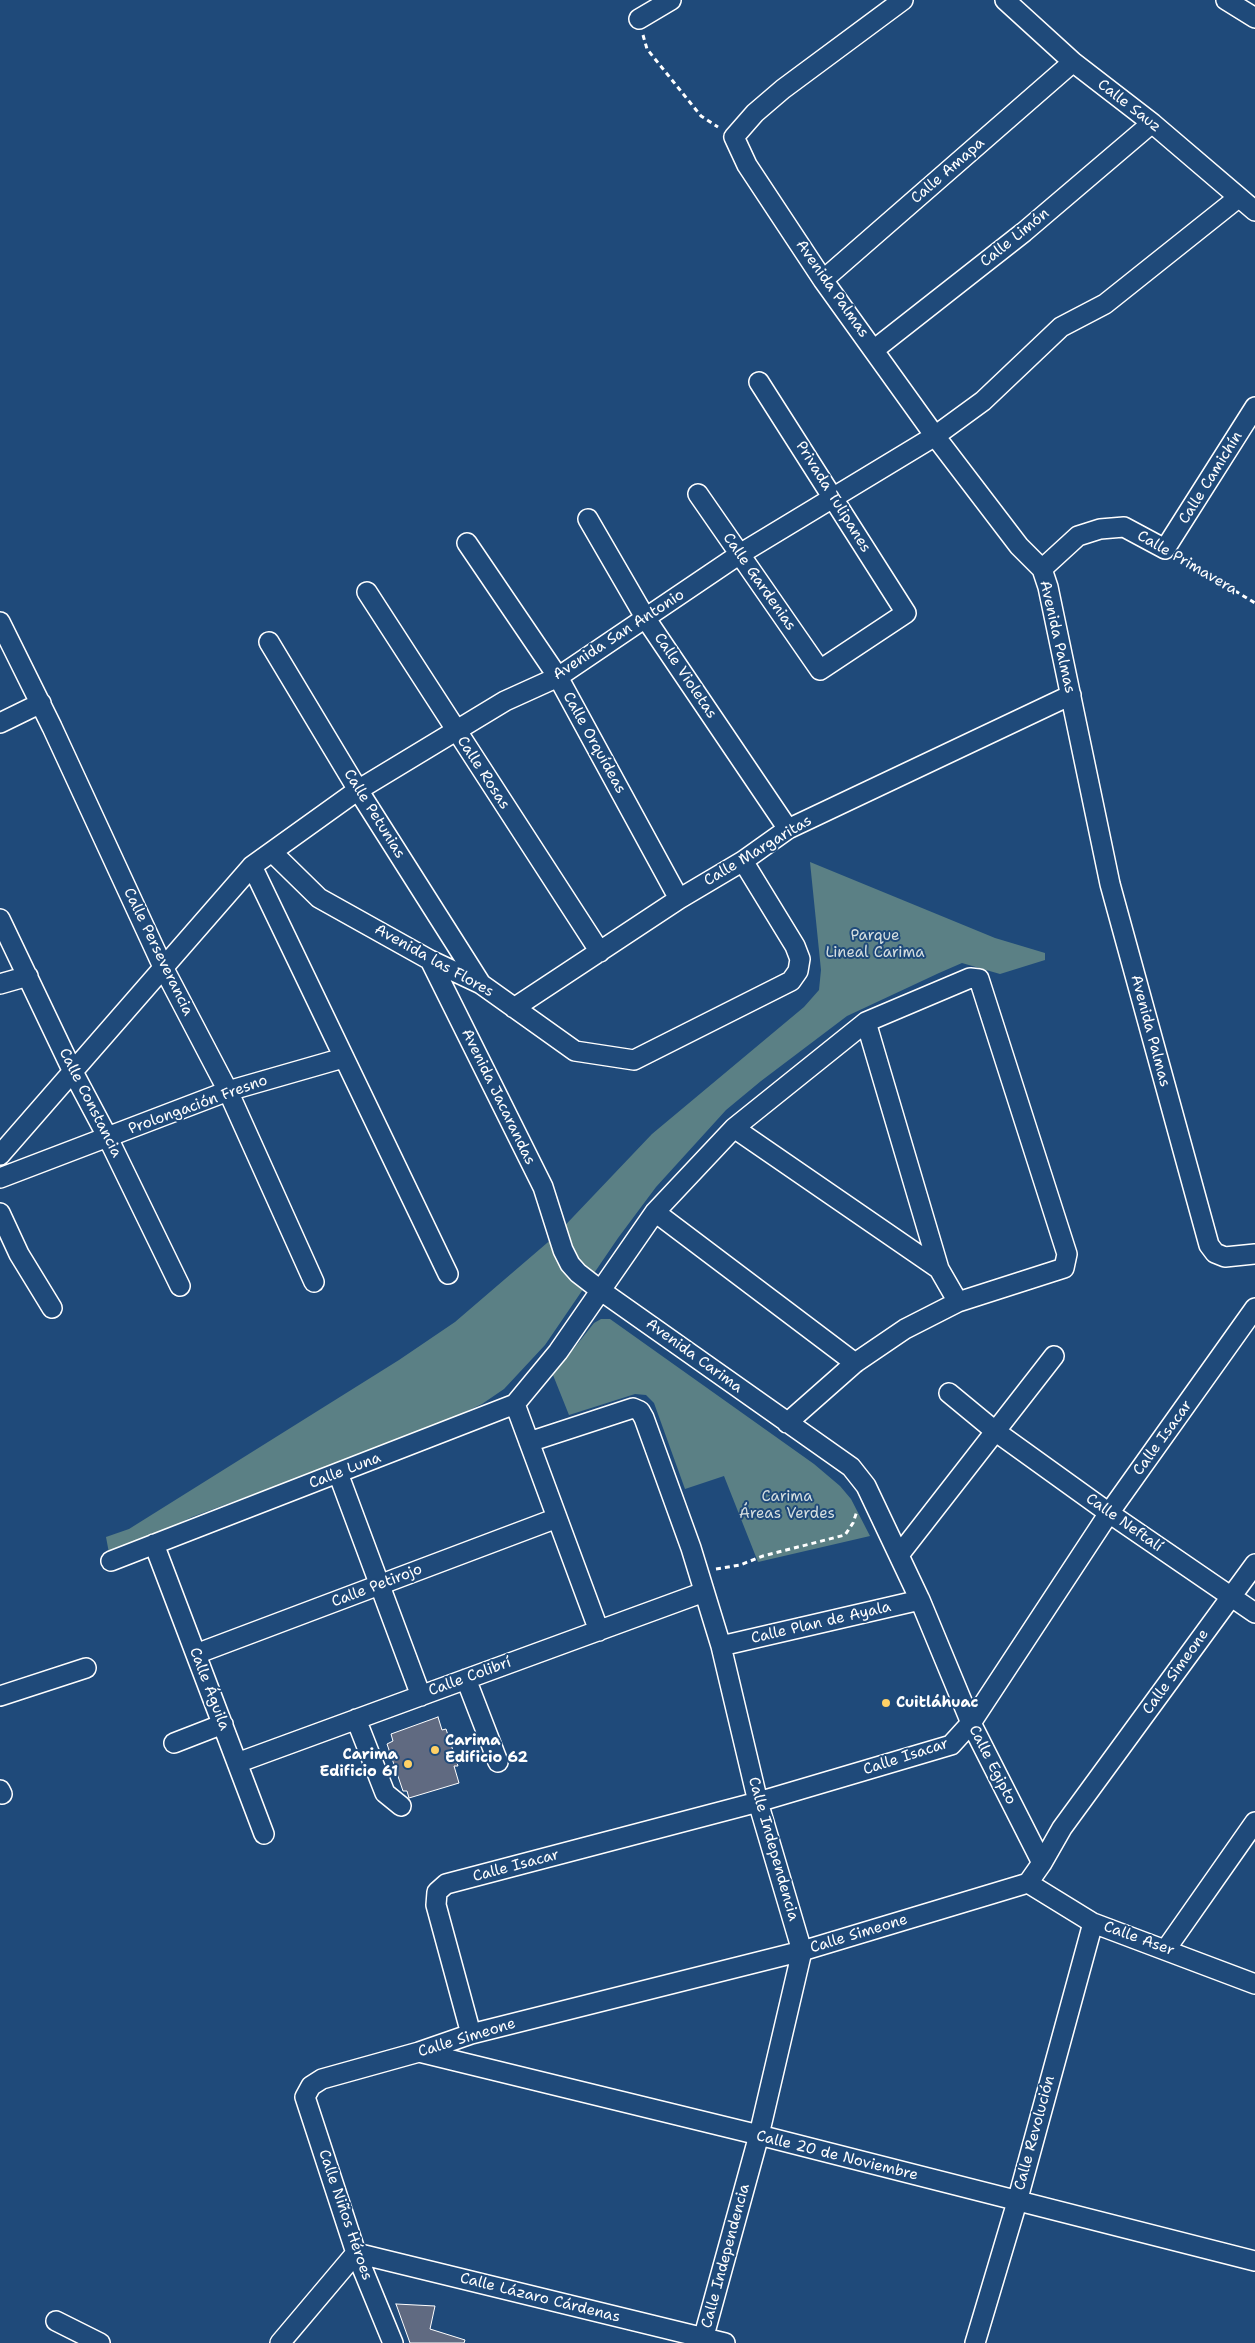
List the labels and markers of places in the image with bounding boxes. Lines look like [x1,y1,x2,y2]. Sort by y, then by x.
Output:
place label: Cuitláhuac [896,1694,979,1712]
marker: Cuitláhuac [880,1697,892,1709]
place label: Carima Edificio 62 [445,1732,528,1767]
marker: Carima Edificio 62 [429,1744,441,1756]
place label: Carima Edificio 61 [319,1746,398,1781]
marker: Carima Edificio 61 [402,1758,414,1770]

